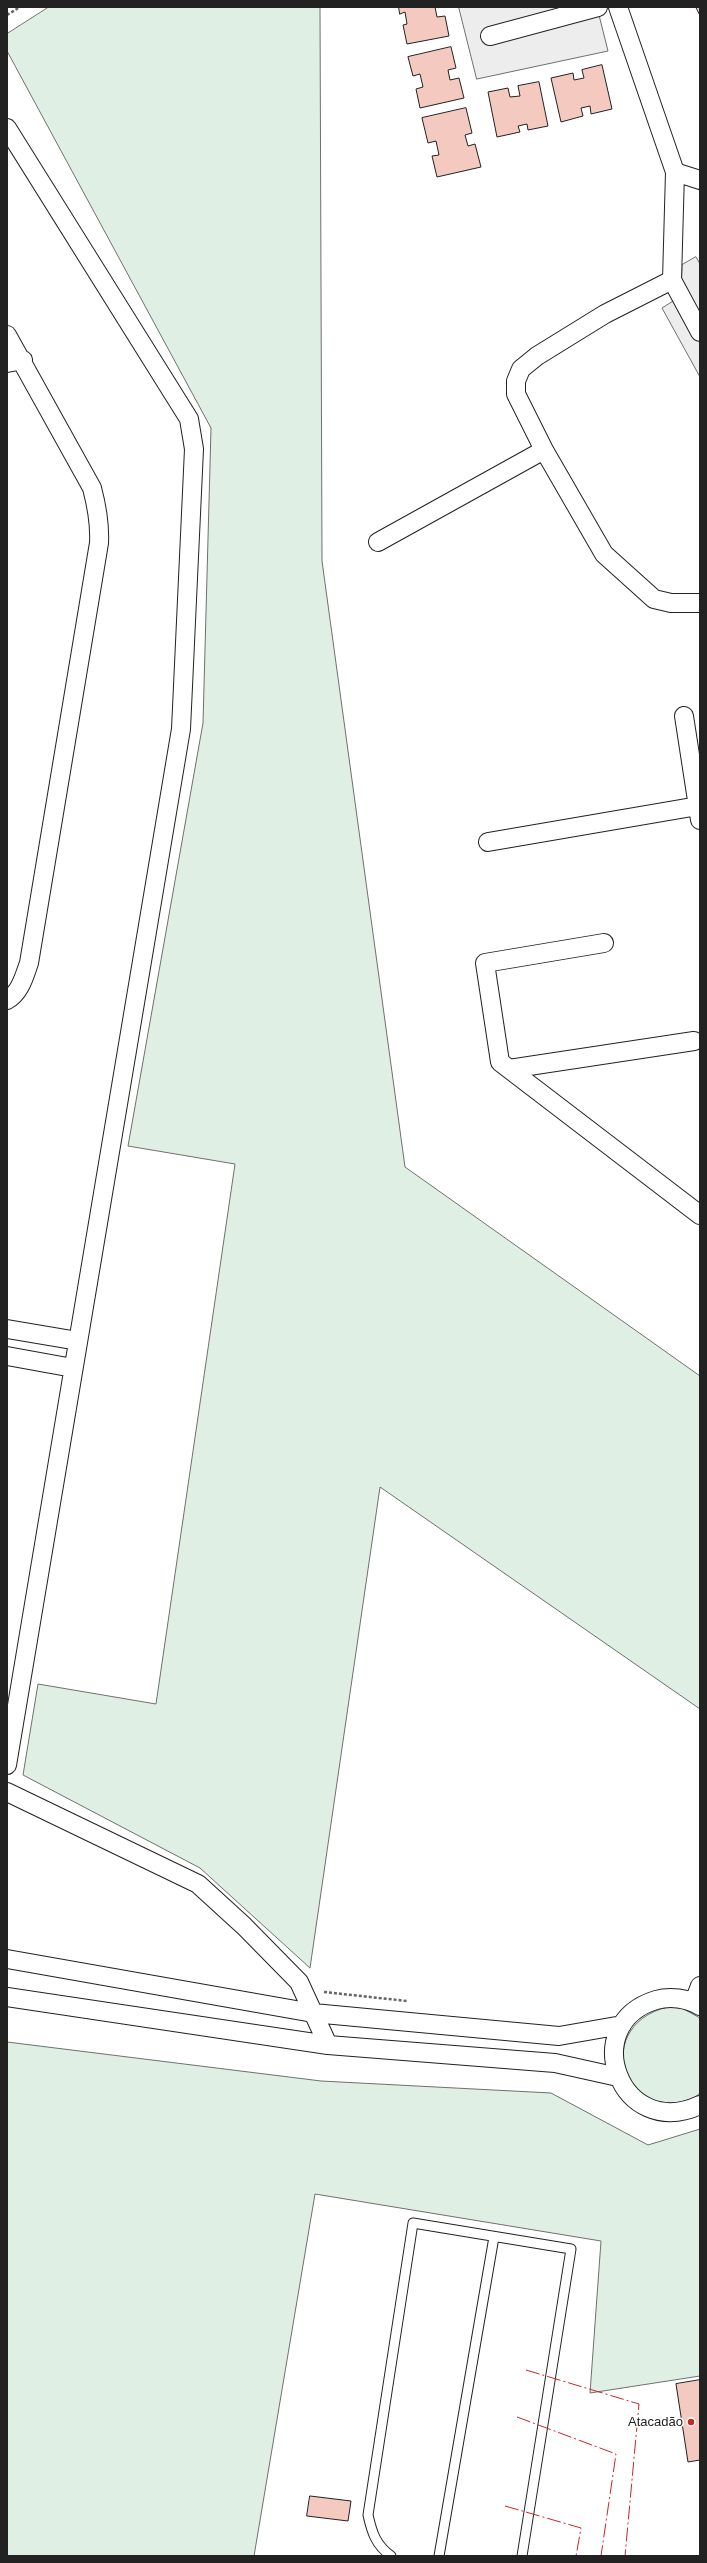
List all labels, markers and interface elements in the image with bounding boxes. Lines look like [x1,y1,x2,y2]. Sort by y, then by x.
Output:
place label: Atacadão [628,2414,683,2430]
marker: Atacadão [686,2417,696,2427]

